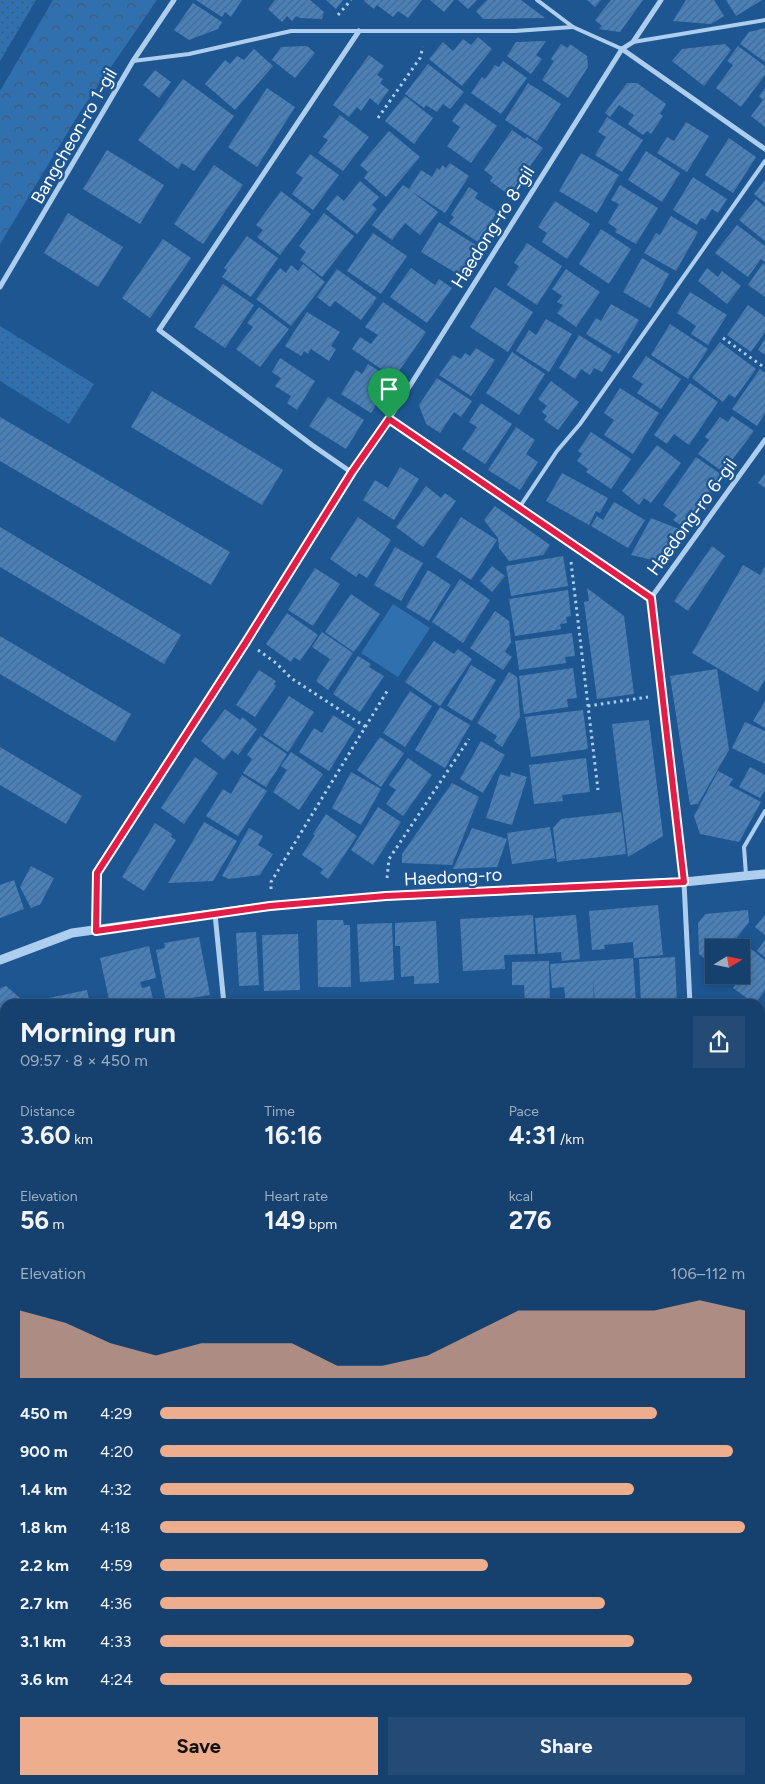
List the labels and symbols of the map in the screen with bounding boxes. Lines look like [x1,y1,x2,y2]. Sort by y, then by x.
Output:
street label: Bangcheon-ro 1-gil [26,64,122,208]
street label: Haedong-ro 8-gil [447,162,539,292]
pin [368,368,410,419]
street label: Haedong-ro 6-gil [642,454,742,580]
street label: Haedong-ro [403,863,503,891]
north arrow [705,939,750,984]

